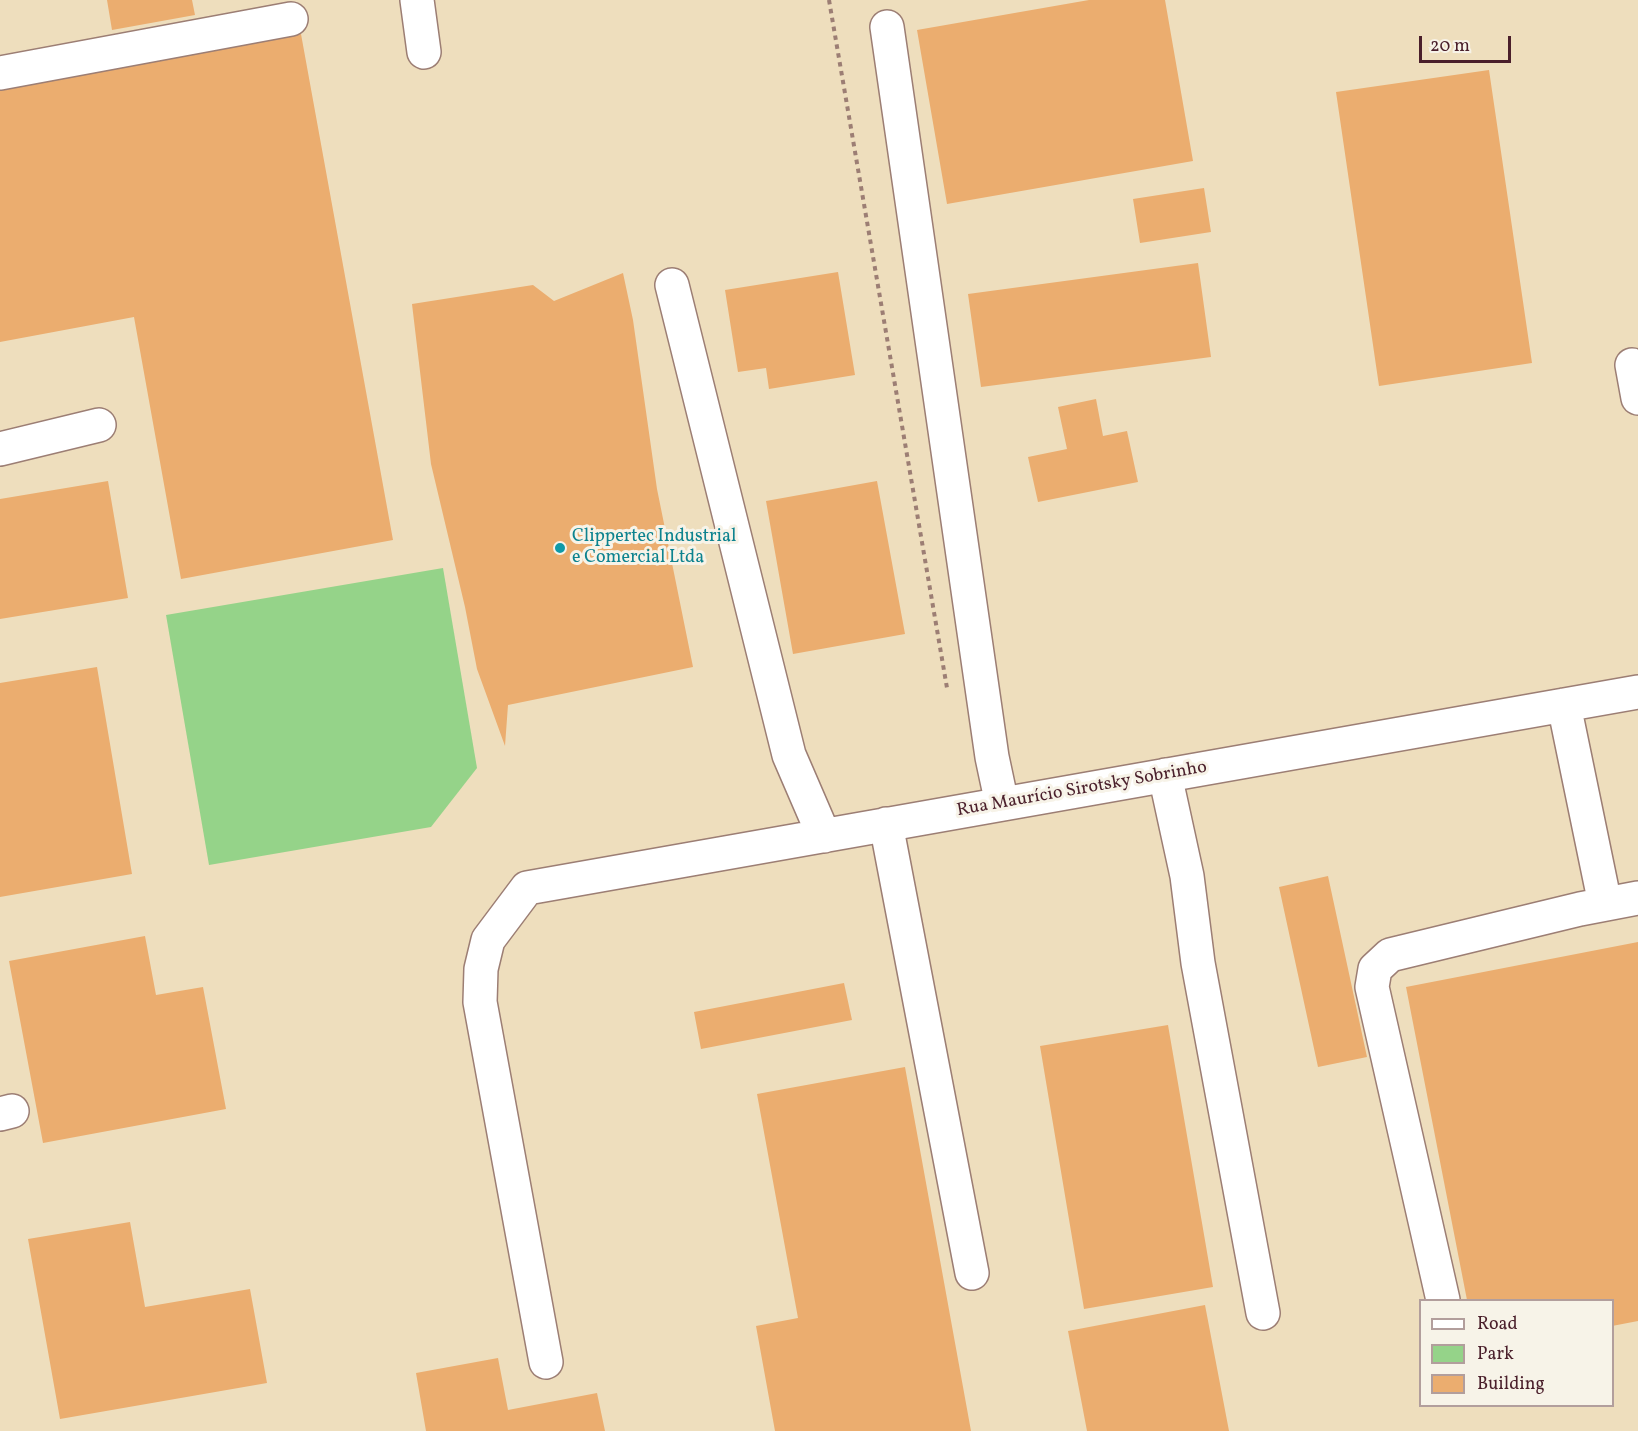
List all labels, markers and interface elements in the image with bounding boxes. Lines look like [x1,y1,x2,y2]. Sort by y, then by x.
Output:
scale bar [1422,24,1514,62]
text: 20 m [1430,34,1470,59]
place label: Clippertec Industrial e Comercial Ltda [572,527,736,570]
marker: Clippertec Industrial e Comercial Ltda [553,541,567,555]
street label: Rua Maurício Sirotsky Sobrinho [955,757,1209,823]
legend [1419,1299,1614,1407]
text: Road [1477,1312,1518,1337]
text: Park [1477,1342,1514,1367]
text: Building [1477,1372,1545,1397]

